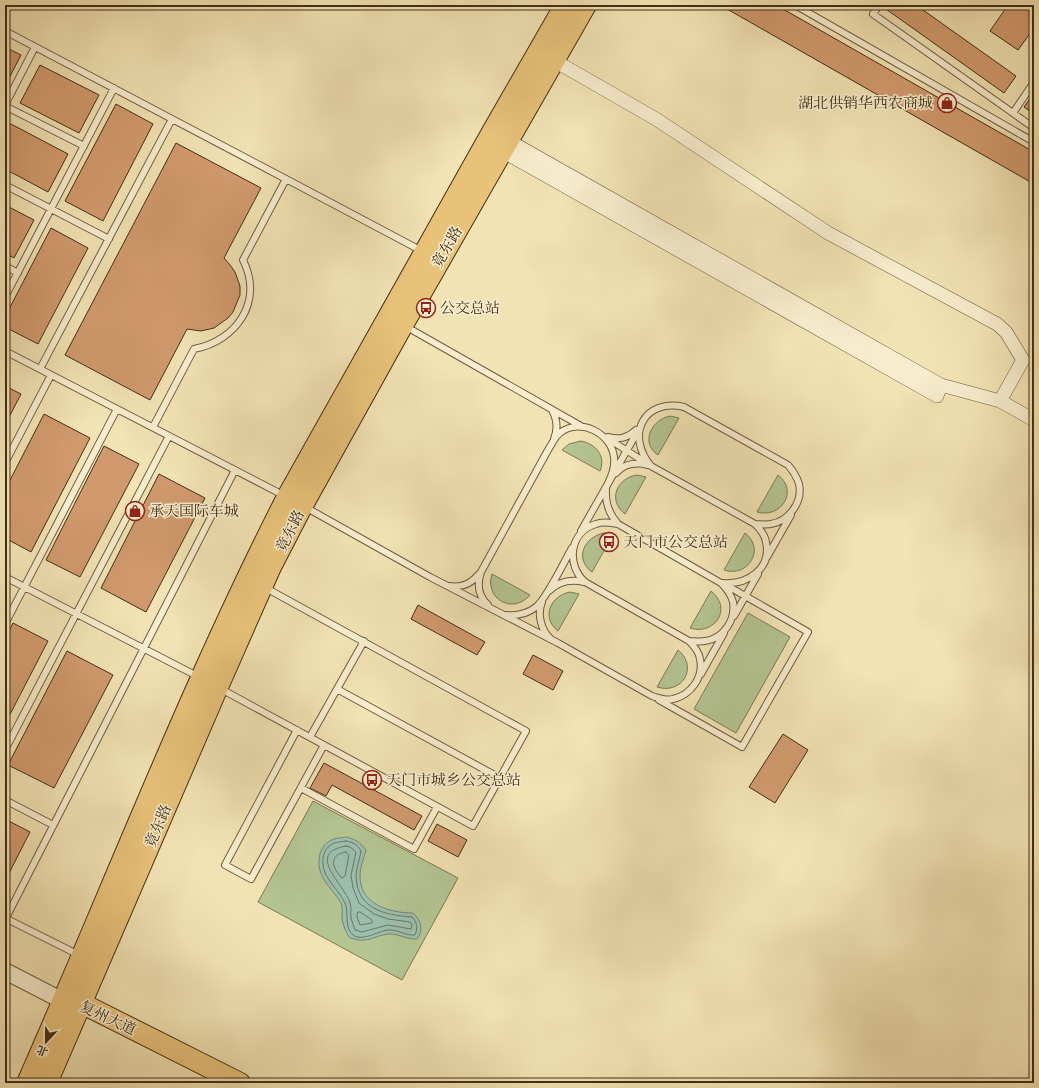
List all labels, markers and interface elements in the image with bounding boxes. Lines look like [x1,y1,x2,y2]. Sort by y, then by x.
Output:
shop icon: 湖北供销华西农商城 [936,92,958,114]
place label: 湖北供销华西农商城 [798,93,933,112]
street label: 竟东路 [427,223,466,271]
bus stop icon: 公交总站 [415,297,437,319]
place label: 公交总站 [440,298,500,317]
shop icon: 承天国际车城 [124,500,146,522]
place label: 承天国际车城 [149,501,239,520]
street label: 竟东路 [271,506,308,555]
bus stop icon: 天门市公交总站 [598,531,620,553]
place label: 天门市公交总站 [623,532,728,551]
bus stop icon: 天门市城乡公交总站 [361,769,383,791]
place label: 天门市城乡公交总站 [386,770,521,789]
street label: 竟东路 [140,801,175,850]
street label: 复州大道 [77,996,139,1039]
north arrow [26,1022,66,1062]
text: 北 [35,1043,50,1060]

